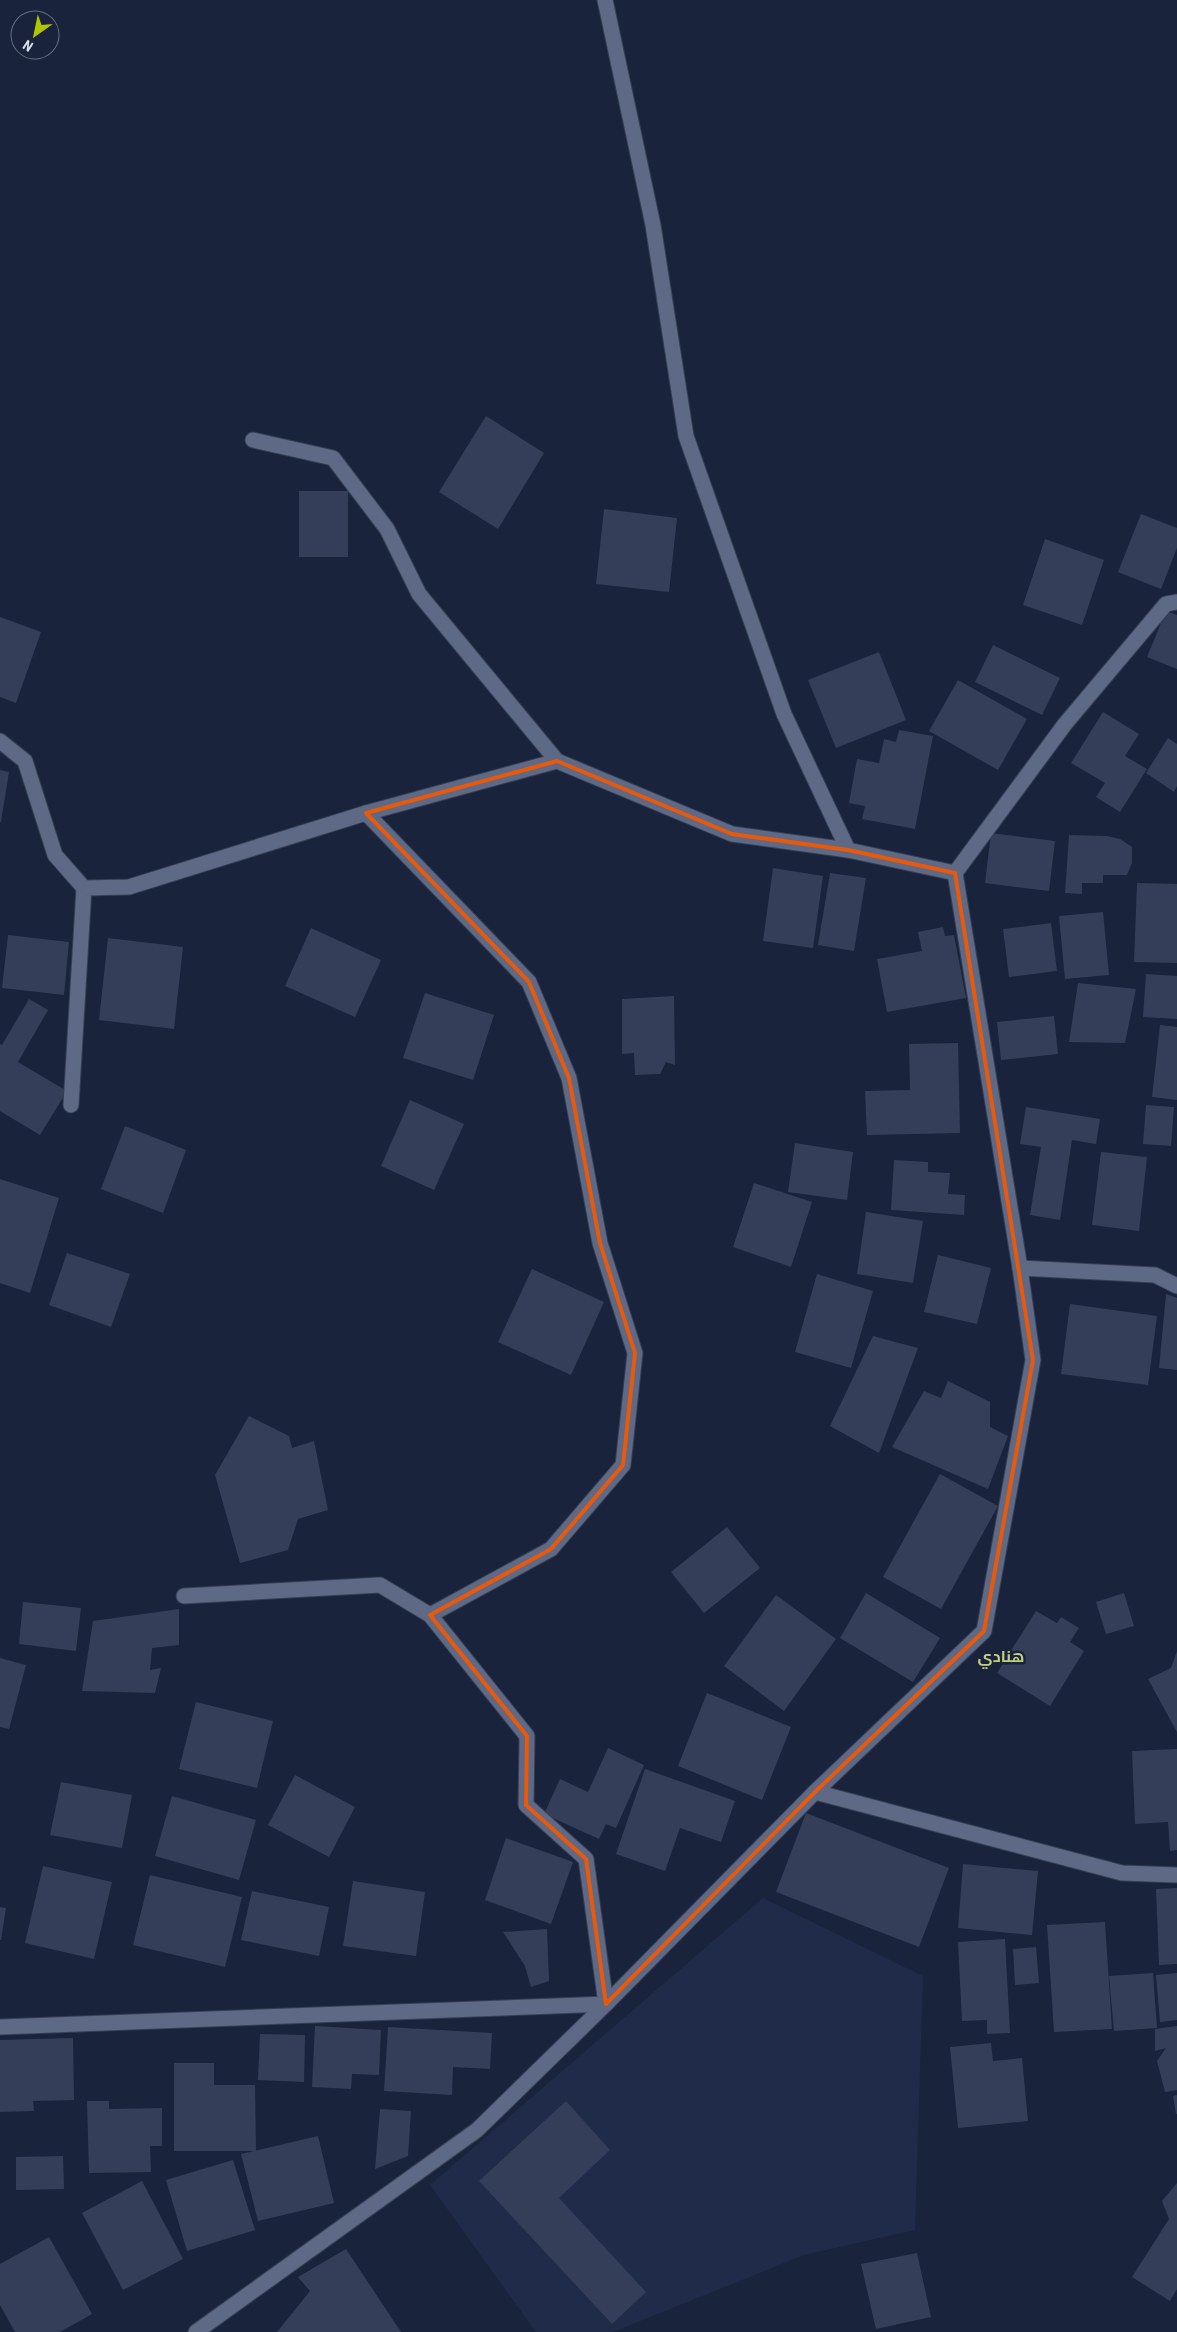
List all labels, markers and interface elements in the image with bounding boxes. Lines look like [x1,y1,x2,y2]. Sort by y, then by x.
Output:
north arrow [10,10,60,60]
text: N [20,37,36,55]
district label: هنادي [978,1647,1024,1669]

